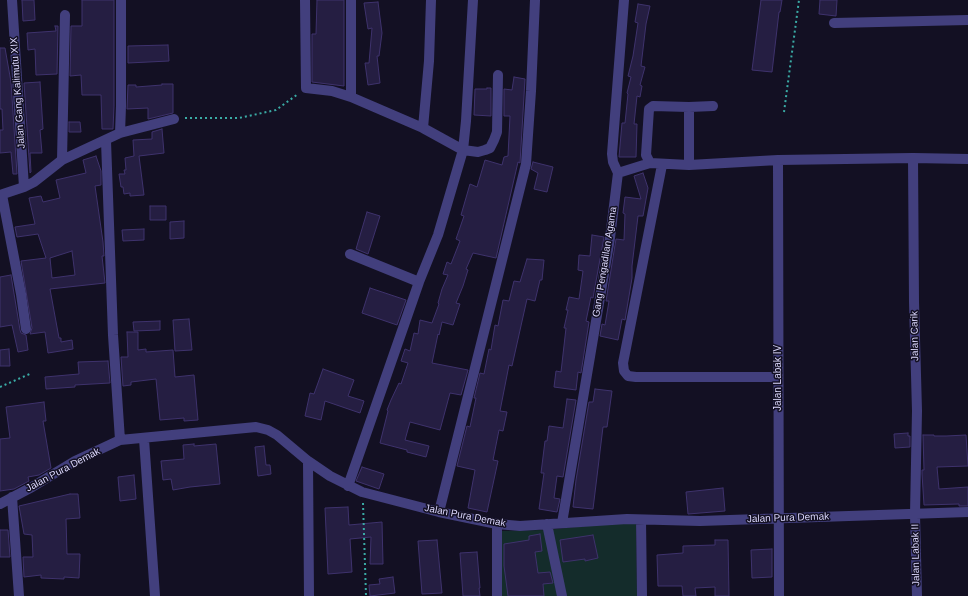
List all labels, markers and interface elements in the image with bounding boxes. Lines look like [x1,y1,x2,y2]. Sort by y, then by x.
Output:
street label: Jalan Gang Kalimutu XIX [8,37,28,149]
street label: Gang Pengadilan Agama [590,206,620,318]
street label: Jalan Carik [909,311,921,361]
street label: Jalan Labak IV [772,345,784,411]
street label: Jalan Pura Demak [24,445,102,495]
street label: Jalan Pura Demak [423,502,507,530]
street label: Jalan Pura Demak [747,511,829,525]
street label: Jalan Labak II [909,524,923,586]

